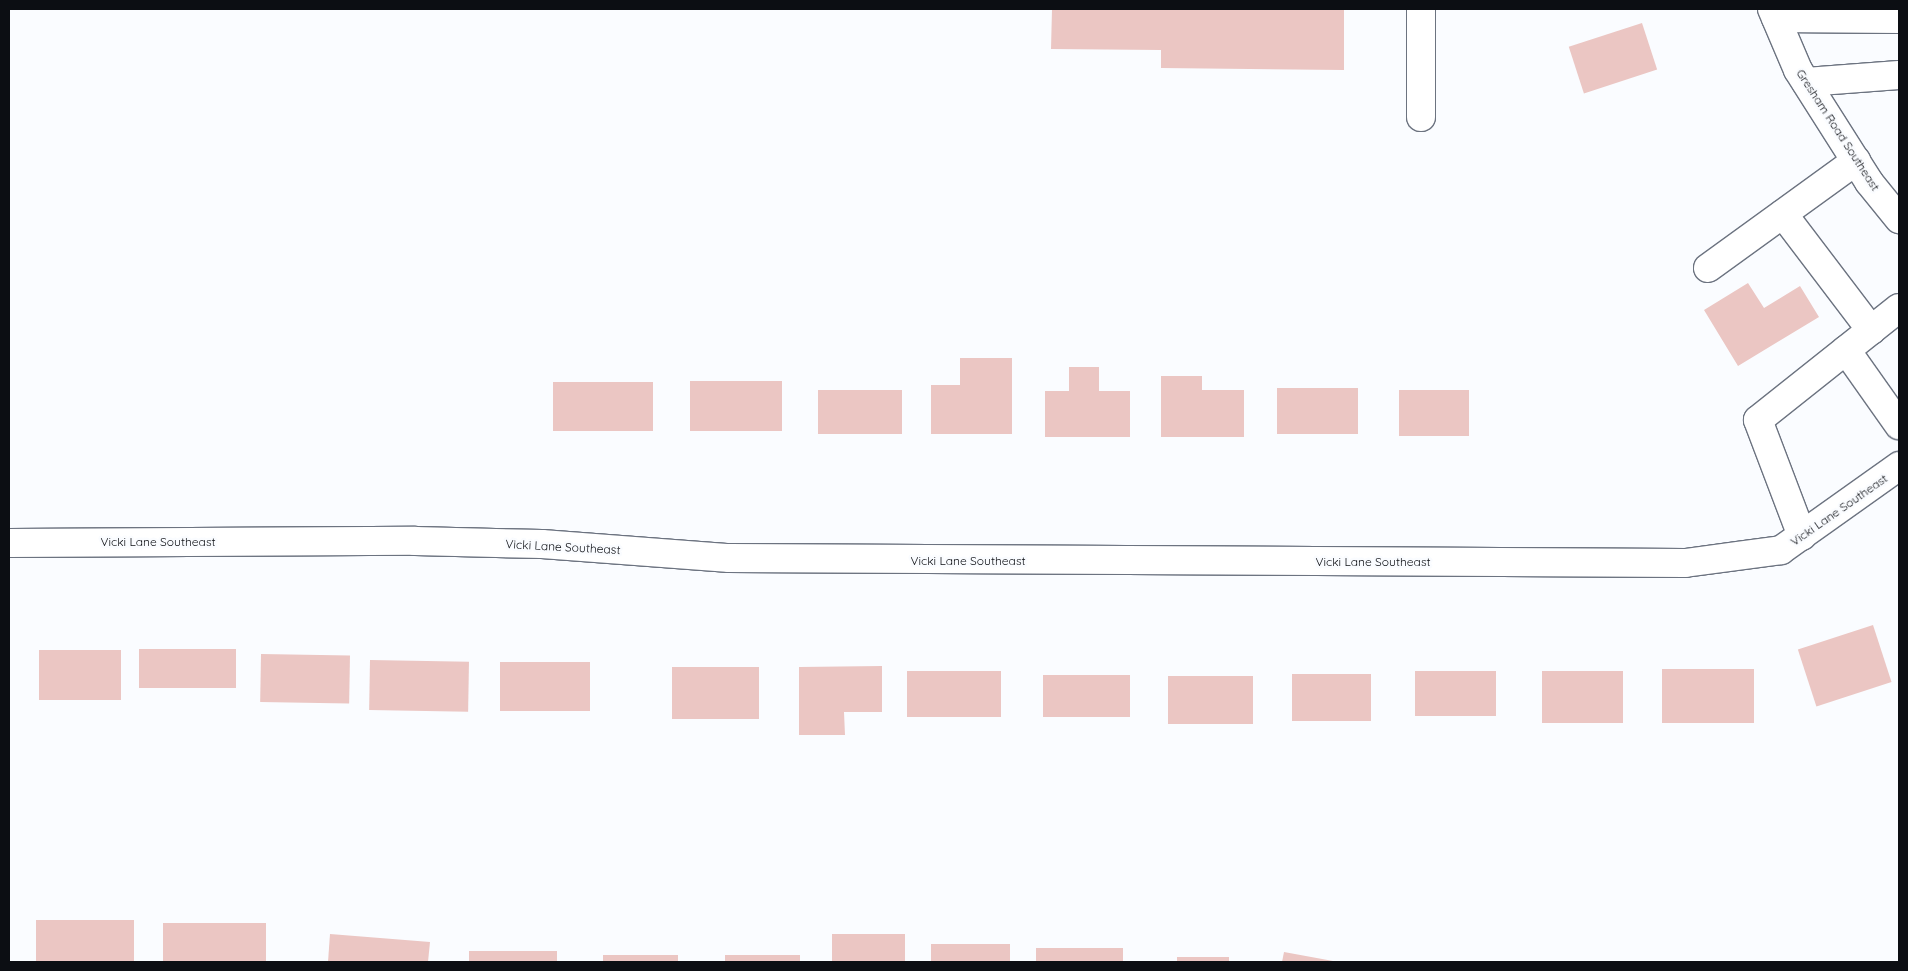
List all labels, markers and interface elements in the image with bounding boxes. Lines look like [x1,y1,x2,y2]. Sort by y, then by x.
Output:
street label: Gresham Road Southeast [1793,67,1883,193]
street label: Vicki Lane Southeast [1788,471,1890,549]
street label: Vicki Lane Southeast [100,535,216,549]
street label: Vicki Lane Southeast [505,537,621,557]
street label: Vicki Lane Southeast [910,554,1026,568]
street label: Vicki Lane Southeast [1315,555,1431,569]

